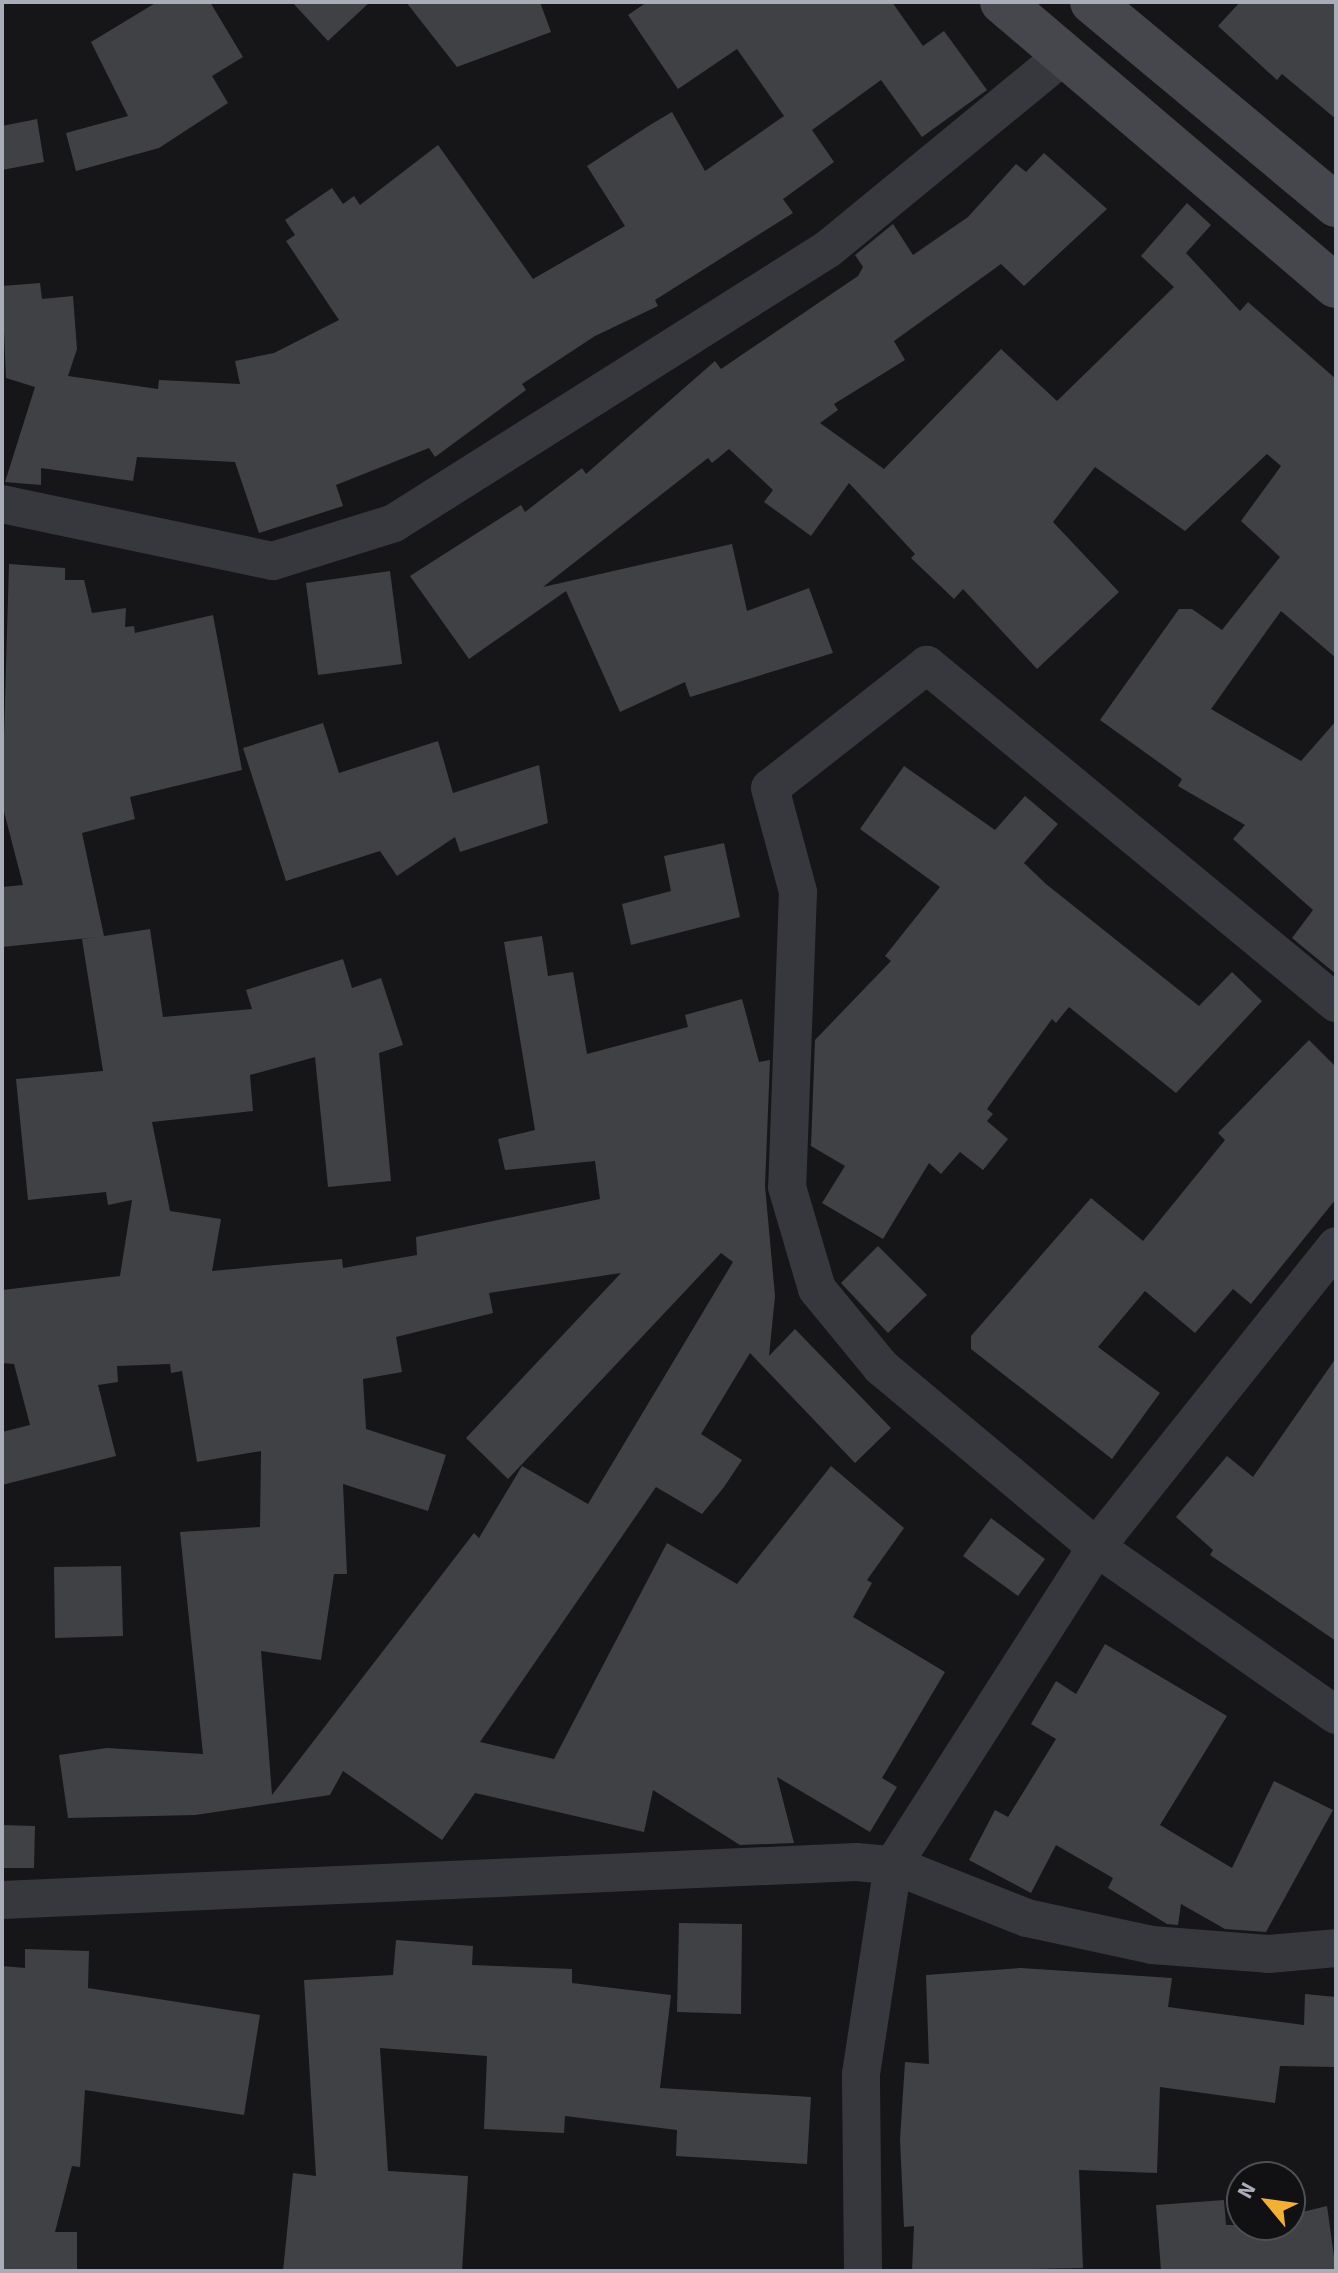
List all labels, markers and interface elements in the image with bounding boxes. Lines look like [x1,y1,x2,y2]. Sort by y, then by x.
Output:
north arrow [1226,2161,1306,2241]
text: N [1229,2176,1264,2205]

